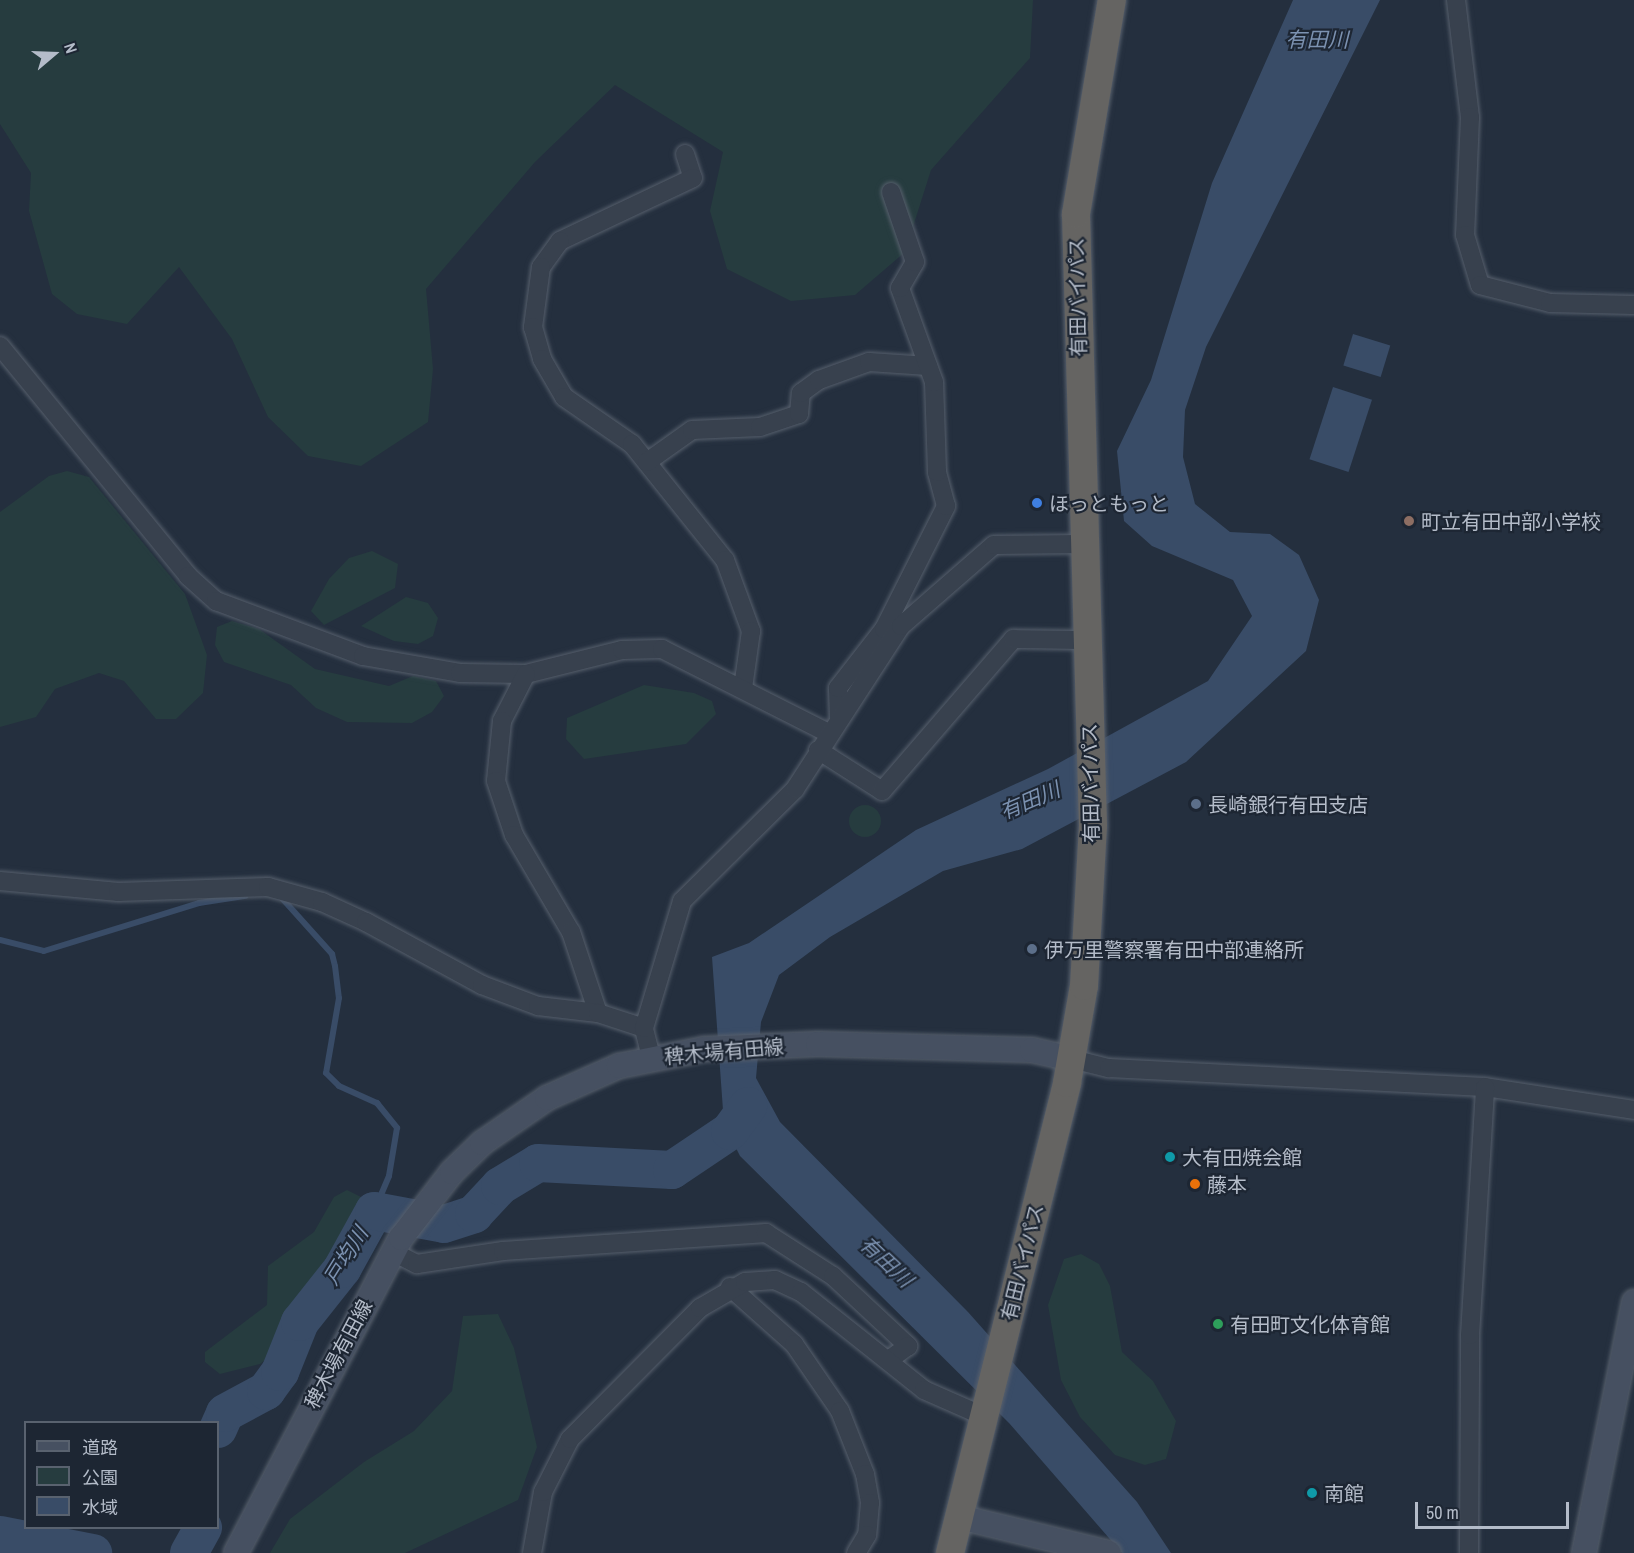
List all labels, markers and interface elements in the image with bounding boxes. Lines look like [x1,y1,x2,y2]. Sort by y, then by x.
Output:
north arrow [24,24,84,84]
water label: 有田川 [1286,27,1348,53]
text: N [59,40,83,56]
street label: 有田バイパス [1064,237,1090,357]
place label: ほっともっと [1049,491,1169,515]
marker: ほっともっと [1030,496,1044,510]
place label: 町立有田中部小学校 [1421,509,1601,533]
marker: 町立有田中部小学校 [1402,514,1416,528]
street label: 有田バイパス [1077,723,1103,843]
water label: 有田川 [996,777,1064,825]
place label: 長崎銀行有田支店 [1208,792,1368,816]
marker: 長崎銀行有田支店 [1189,797,1203,811]
place label: 伊万里警察署有田中部連絡所 [1044,937,1304,961]
marker: 伊万里警察署有田中部連絡所 [1025,942,1039,956]
street label: 稗木場有田線 [663,1034,785,1068]
place label: 大有田焼会館 [1182,1145,1302,1169]
marker: 大有田焼会館 [1163,1150,1177,1164]
place label: 藤本 [1207,1172,1247,1196]
marker: 藤本 [1188,1177,1202,1191]
street label: 有田バイパス [996,1201,1048,1323]
water label: 戸均川 [319,1223,373,1289]
water label: 有田川 [854,1231,918,1293]
street label: 稗木場有田線 [299,1295,377,1413]
place label: 有田町文化体育館 [1230,1312,1390,1336]
marker: 有田町文化体育館 [1211,1317,1225,1331]
legend [24,1421,219,1529]
text: 道路 [82,1435,118,1460]
text: 公園 [82,1465,118,1490]
place label: 南館 [1324,1481,1364,1505]
marker: 南館 [1305,1486,1319,1500]
scale bar [1418,1490,1572,1528]
text: 水域 [82,1495,118,1520]
text: 50 m [1426,1500,1459,1525]

